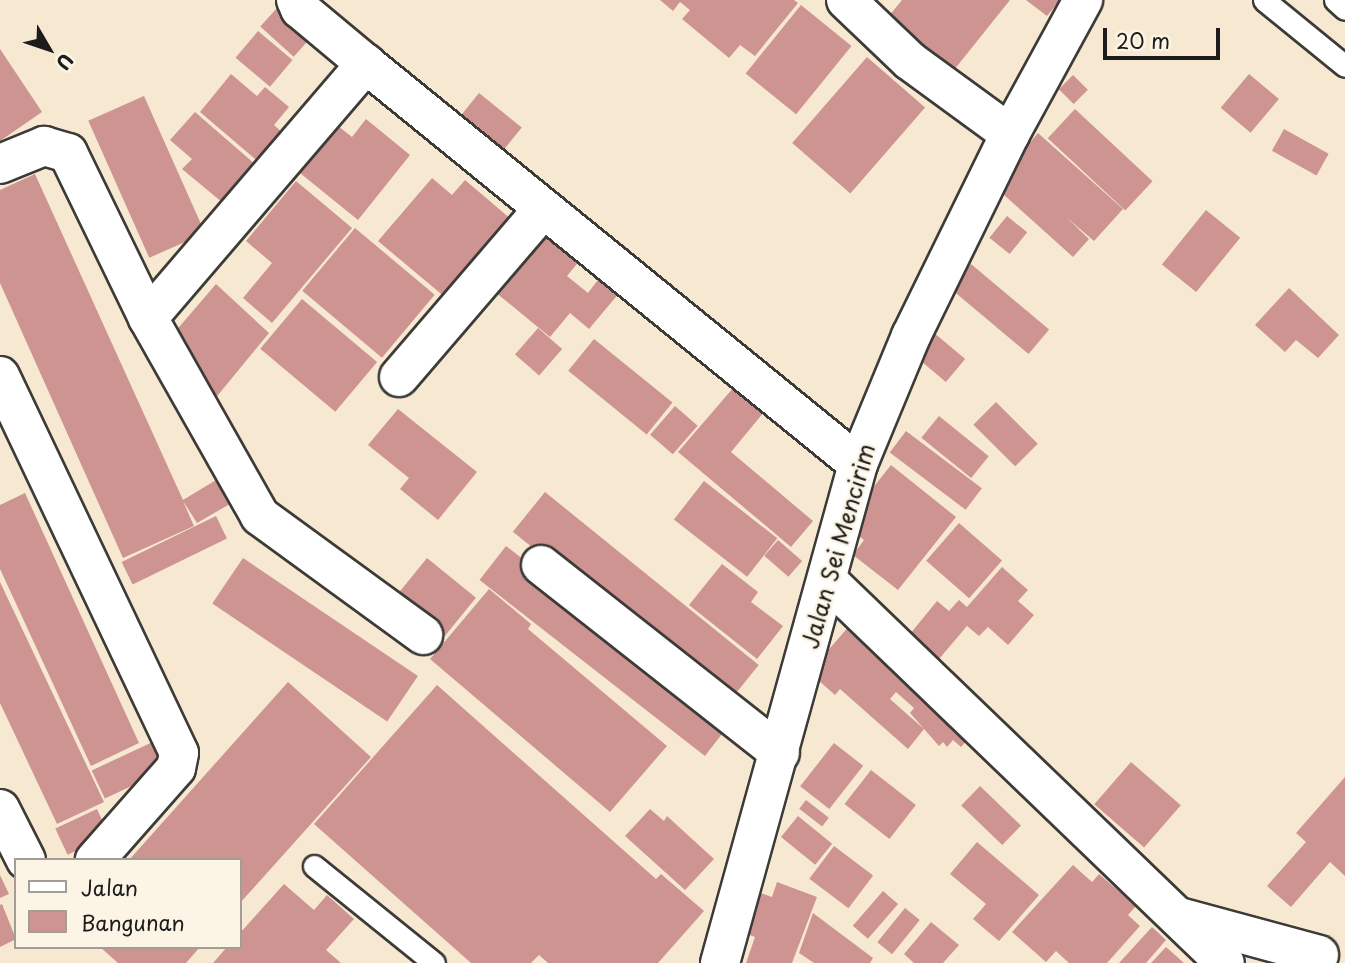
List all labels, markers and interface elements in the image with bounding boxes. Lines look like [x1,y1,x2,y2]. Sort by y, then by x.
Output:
north arrow [14,14,84,84]
scale bar [1107,14,1224,58]
text: 20 m [1116,24,1170,56]
text: U [50,48,81,77]
street label: Jalan Sei Mencirim [795,439,881,653]
legend [14,858,242,949]
text: Jalan [81,871,138,903]
text: Bangunan [81,906,185,938]

